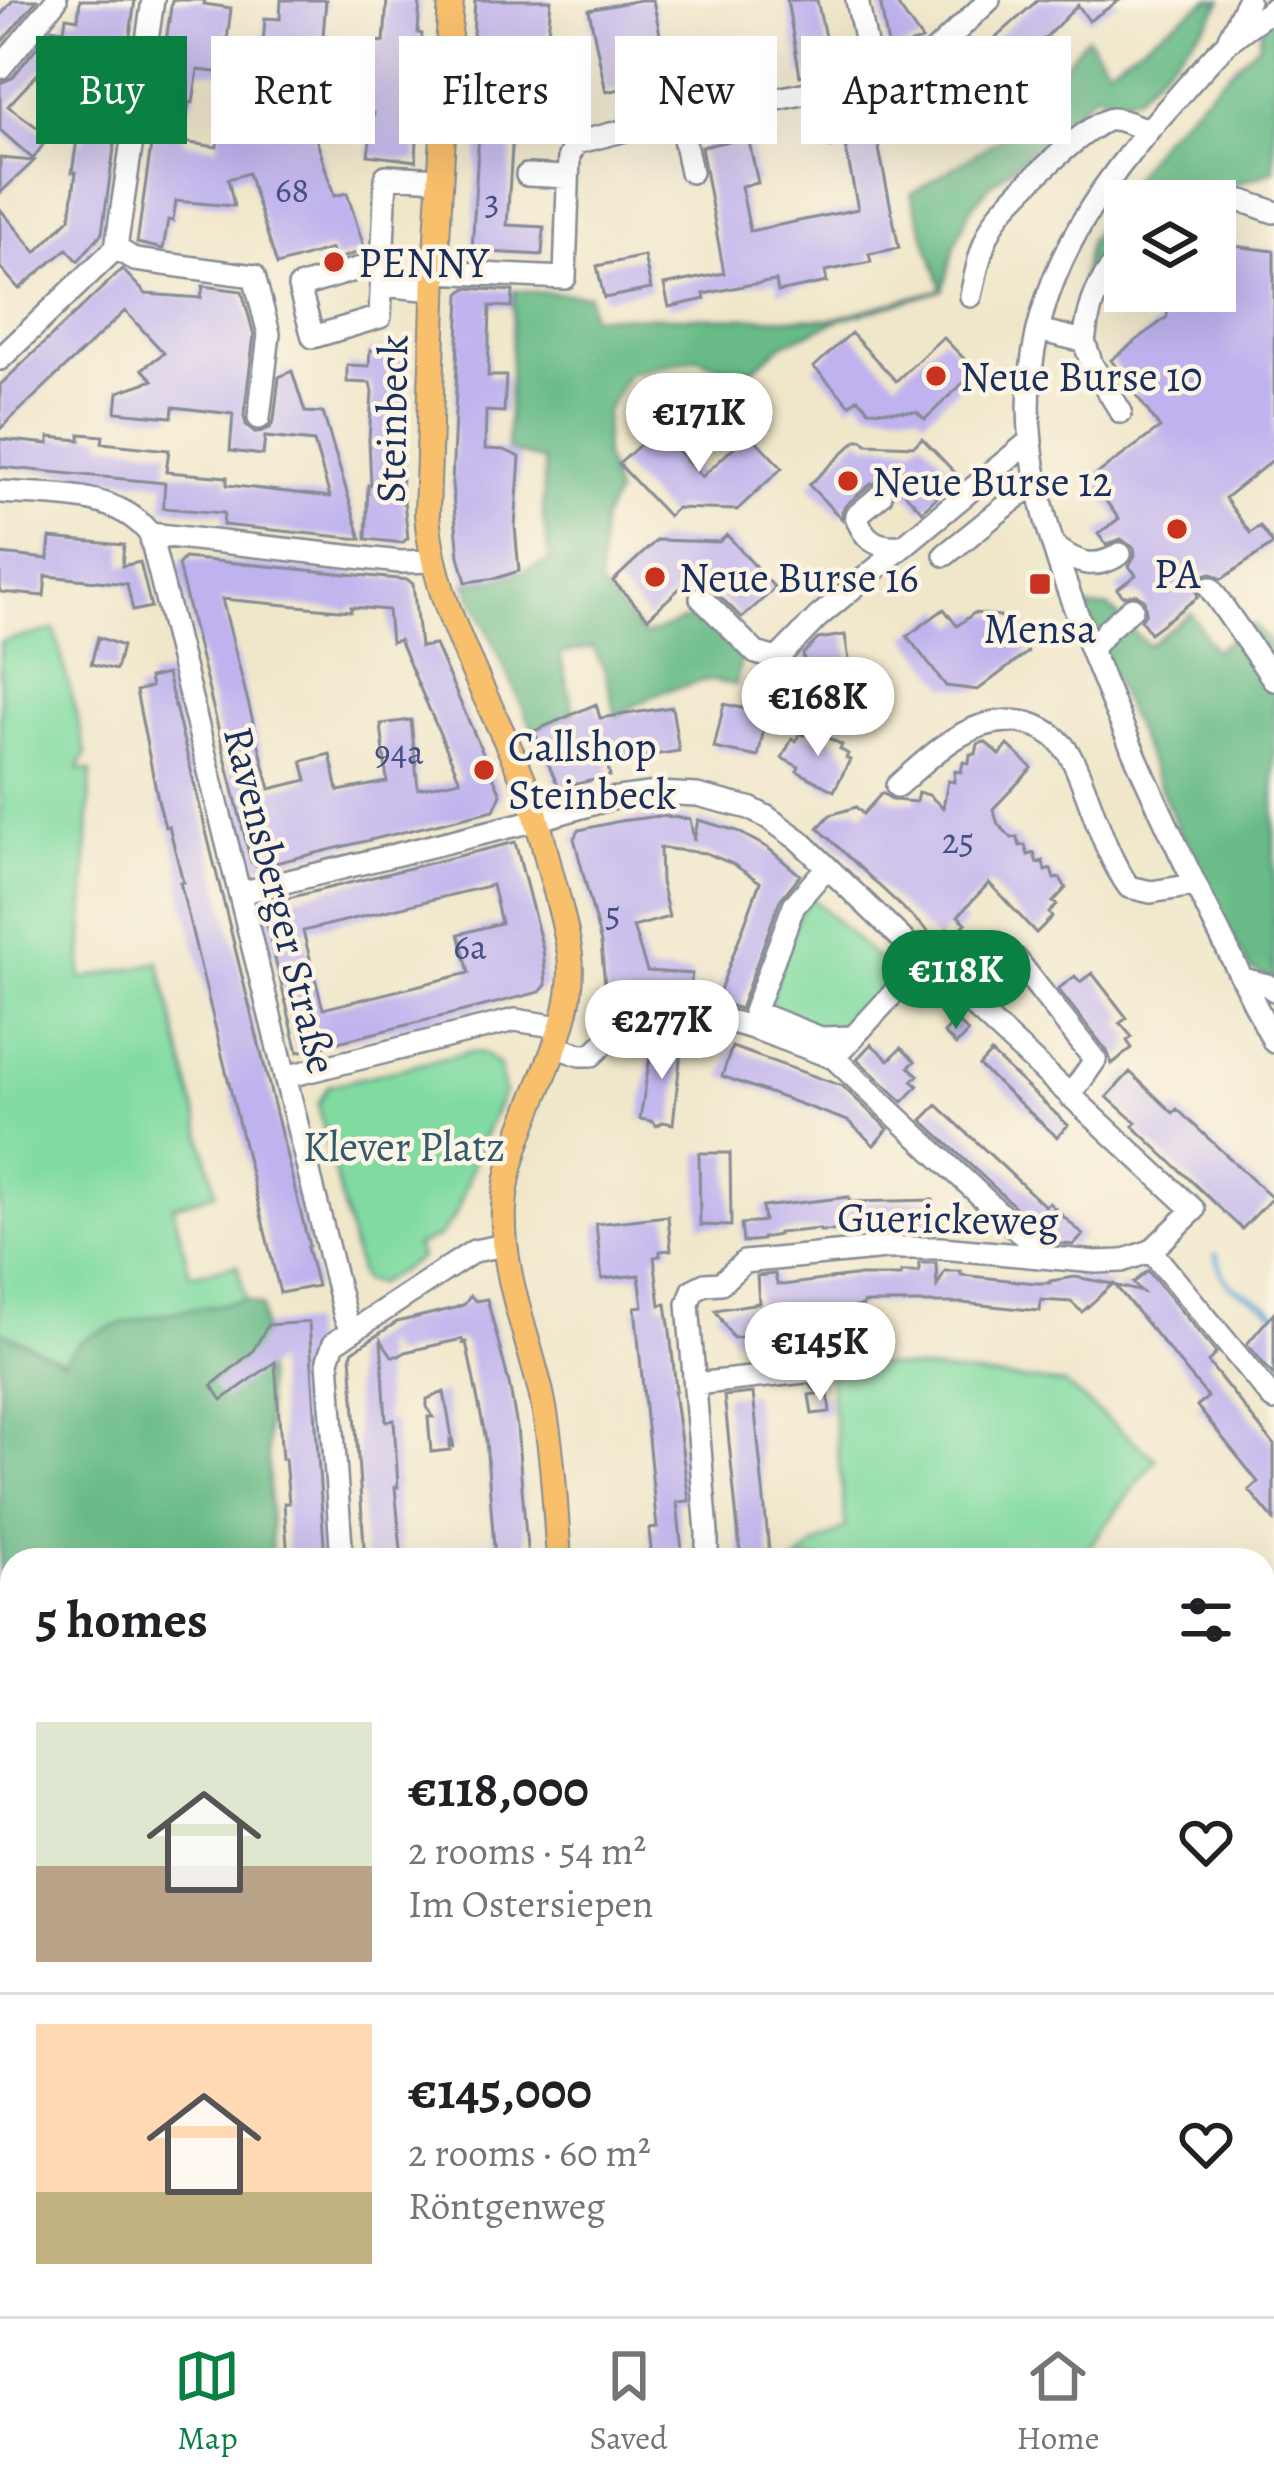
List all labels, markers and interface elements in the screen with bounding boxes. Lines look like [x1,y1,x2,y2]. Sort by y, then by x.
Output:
chip: Buy [36,36,187,144]
chip: Rent [211,36,375,144]
chip: Filters [399,36,591,144]
chip: New [615,36,777,144]
chip: Apartment [801,36,1071,144]
house number: 68 [275,165,309,214]
house number: 3 [485,177,499,226]
map controls [1104,180,1236,312]
button: layers [1104,180,1236,312]
place label: PENNY [358,234,490,291]
marker: PENNY [321,249,347,275]
street label: Steinbeck [362,334,421,504]
place label: Neue Burse 10 [960,348,1203,405]
marker: Neue Burse 10 [923,363,949,389]
pin: €171K [615,373,783,475]
text: €171K [653,385,745,438]
place label: Neue Burse 12 [872,453,1112,510]
marker: Neue Burse 12 [835,468,861,494]
marker: PA [1164,516,1190,542]
place label: PA [1154,545,1201,602]
place label: Neue Burse 16 [679,549,919,606]
marker: Neue Burse 16 [642,564,668,590]
marker: Mensa [1027,571,1053,597]
place label: Mensa [983,600,1097,657]
pin: €168K [734,657,902,759]
text: €168K [769,669,867,722]
place label: Callshop Steinbeck [508,718,677,823]
street label: Ravensberger Straße [210,721,351,1080]
house number: 94a [374,727,424,776]
marker: Callshop Steinbeck [471,757,497,783]
house number: 25 [942,816,974,865]
house number: 5 [605,889,621,938]
house number: 6a [453,922,487,971]
pin: €118K [872,930,1040,1032]
text: €118K [909,942,1003,995]
pin: €277K [578,980,746,1082]
text: €277K [612,992,712,1045]
park label: Klever Platz [303,1118,505,1175]
street label: Guerickeweg [837,1188,1059,1249]
pin: €145K [736,1302,904,1404]
text: €145K [772,1314,868,1367]
text: 5 homes [36,1585,208,1655]
icon: filters [1173,1587,1239,1653]
text: €118,000 [408,1754,589,1824]
icon: home [132,1770,276,1914]
icon: heart [1173,1809,1239,1875]
text: 2 rooms · 54 m² [408,1824,646,1877]
text: Im Ostersiepen [408,1877,653,1930]
text: €145,000 [408,2056,592,2126]
icon: home [132,2072,276,2216]
icon: heart [1173,2111,1239,2177]
text: 2 rooms · 60 m² [408,2126,651,2179]
text: Röntgenweg [408,2179,605,2232]
tab: Map [174,2343,240,2460]
tab: Saved [589,2343,668,2460]
tab: Home [1017,2343,1100,2460]

